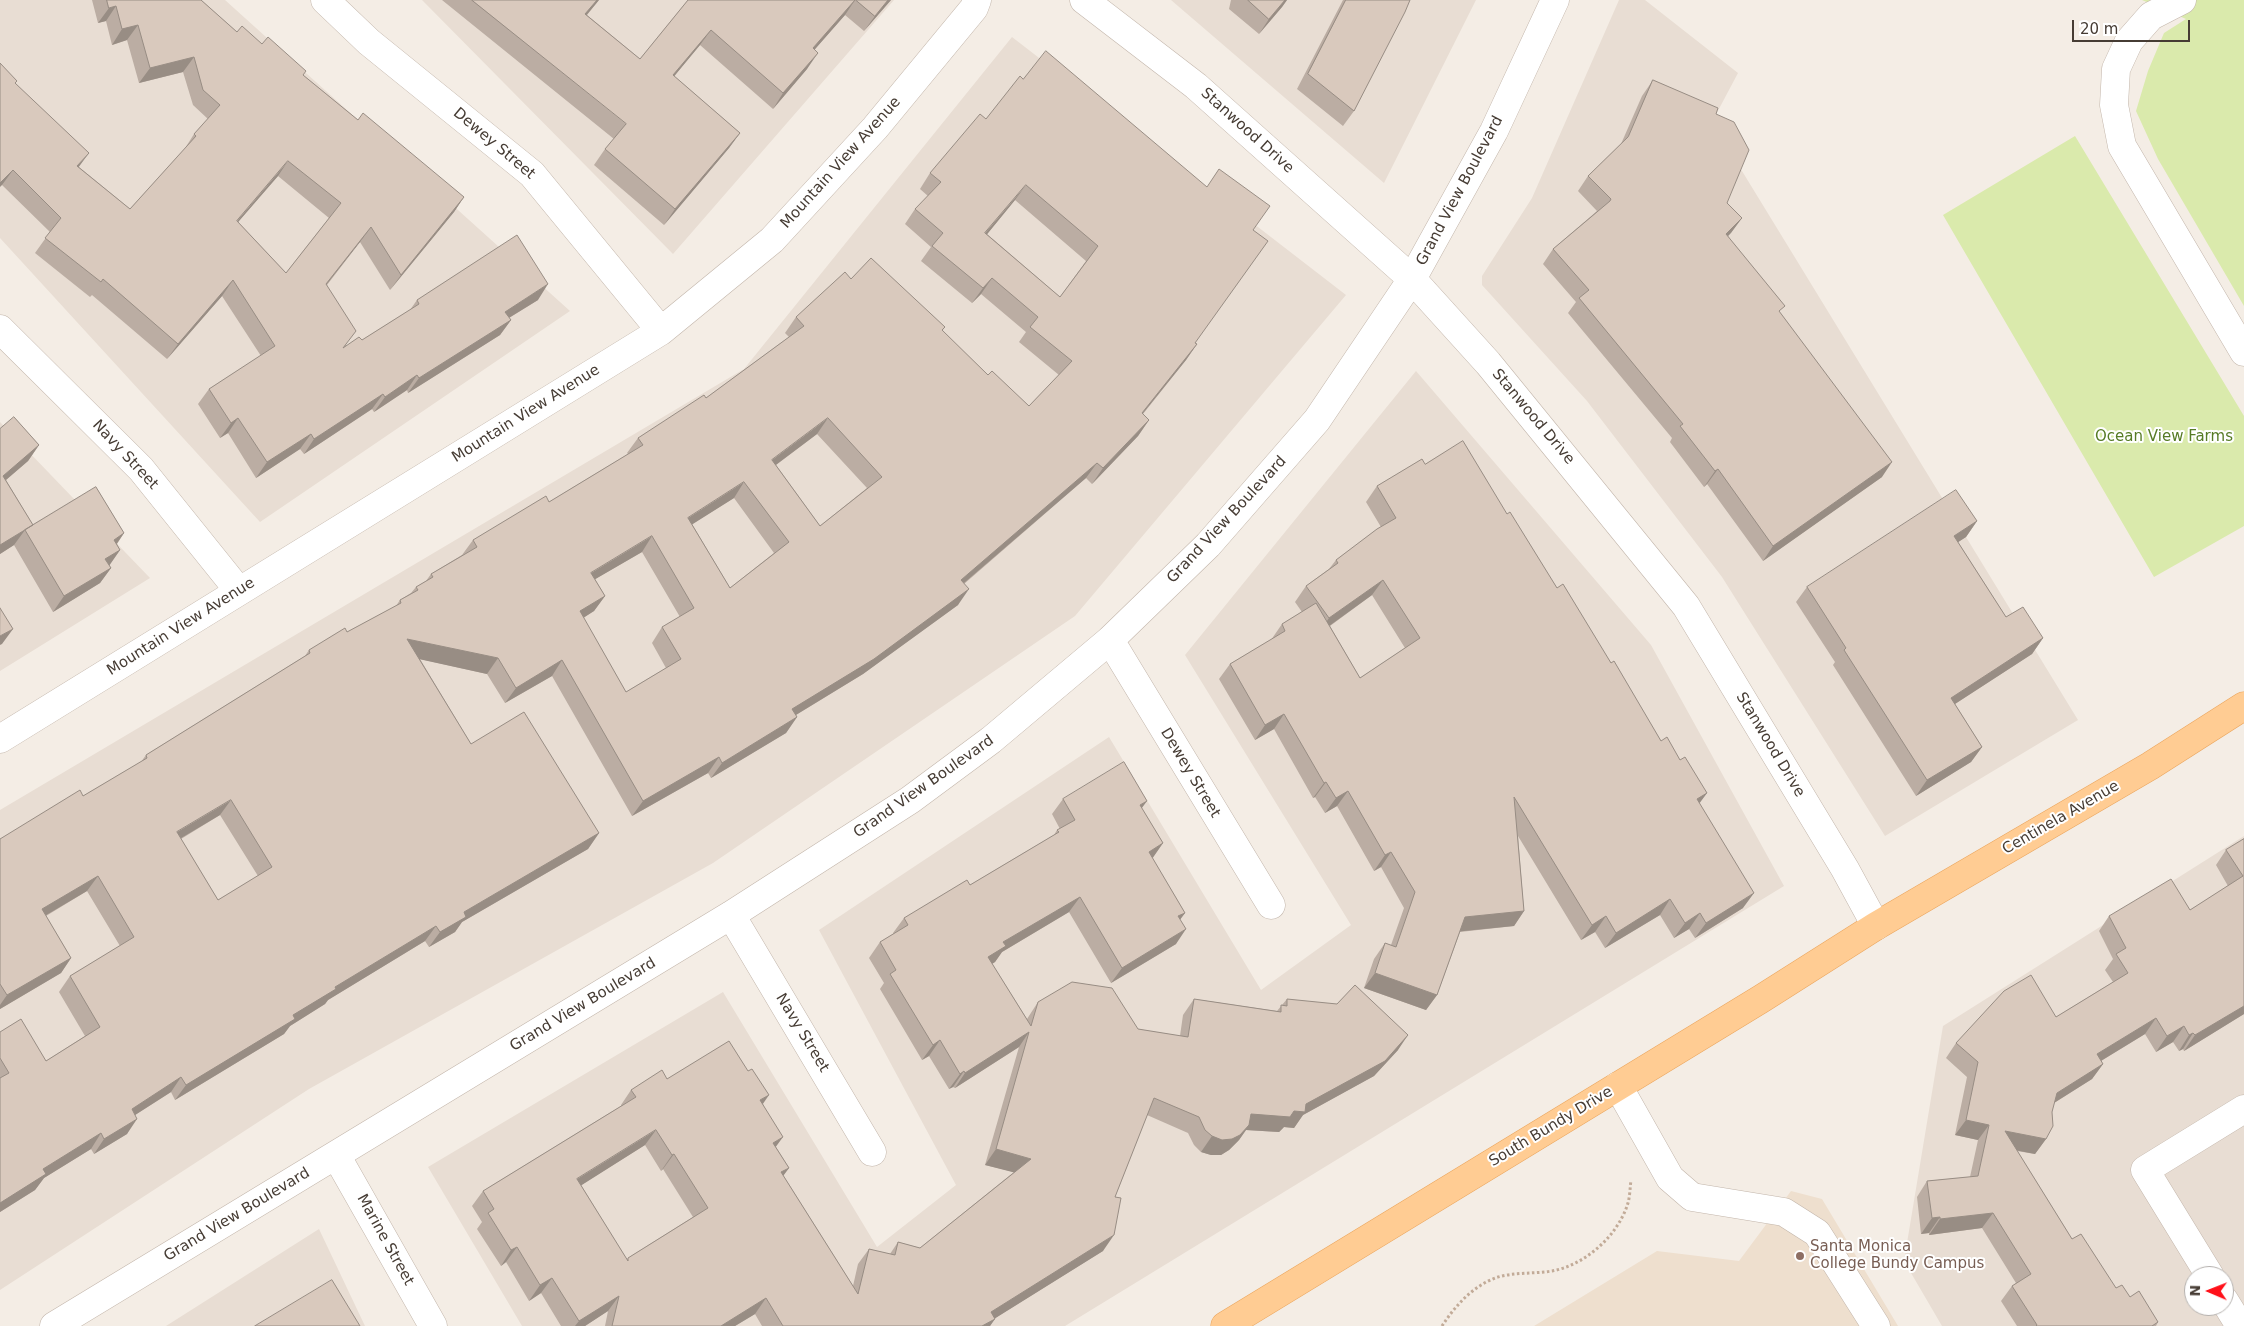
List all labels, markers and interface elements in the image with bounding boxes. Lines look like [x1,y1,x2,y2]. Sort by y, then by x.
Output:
scale bar [2074,10,2192,42]
text: 20 m [2080,20,2118,38]
street label: Stanwood Drive [1197,84,1297,178]
street label: Mountain View Avenue [777,94,905,232]
street label: Dewey Street [449,104,539,184]
street label: Grand View Boulevard [1413,113,1507,269]
street label: Mountain View Avenue [449,361,603,467]
street label: Stanwood Drive [1488,366,1578,468]
street label: Navy Street [88,416,162,494]
park label: Ocean View Farms [2095,428,2233,446]
street label: Grand View Boulevard [1163,453,1291,587]
street label: Mountain View Avenue [104,574,258,680]
street label: Stanwood Drive [1732,689,1808,801]
street label: Dewey Street [1156,725,1224,821]
street label: Grand View Boulevard [850,732,998,842]
street label: Centinela Avenue [1999,777,2123,859]
street label: Grand View Boulevard [507,954,659,1056]
street label: Navy Street [771,990,833,1076]
street label: South Bundy Drive [1486,1083,1616,1171]
street label: Grand View Boulevard [161,1164,313,1266]
street label: Marine Street [353,1191,417,1289]
place label: Santa Monica College Bundy Campus [1810,1238,1984,1273]
marker: Santa Monica College Bundy Campus [1794,1250,1806,1262]
north arrow [2184,1266,2234,1316]
text: N [2187,1285,2203,1297]

